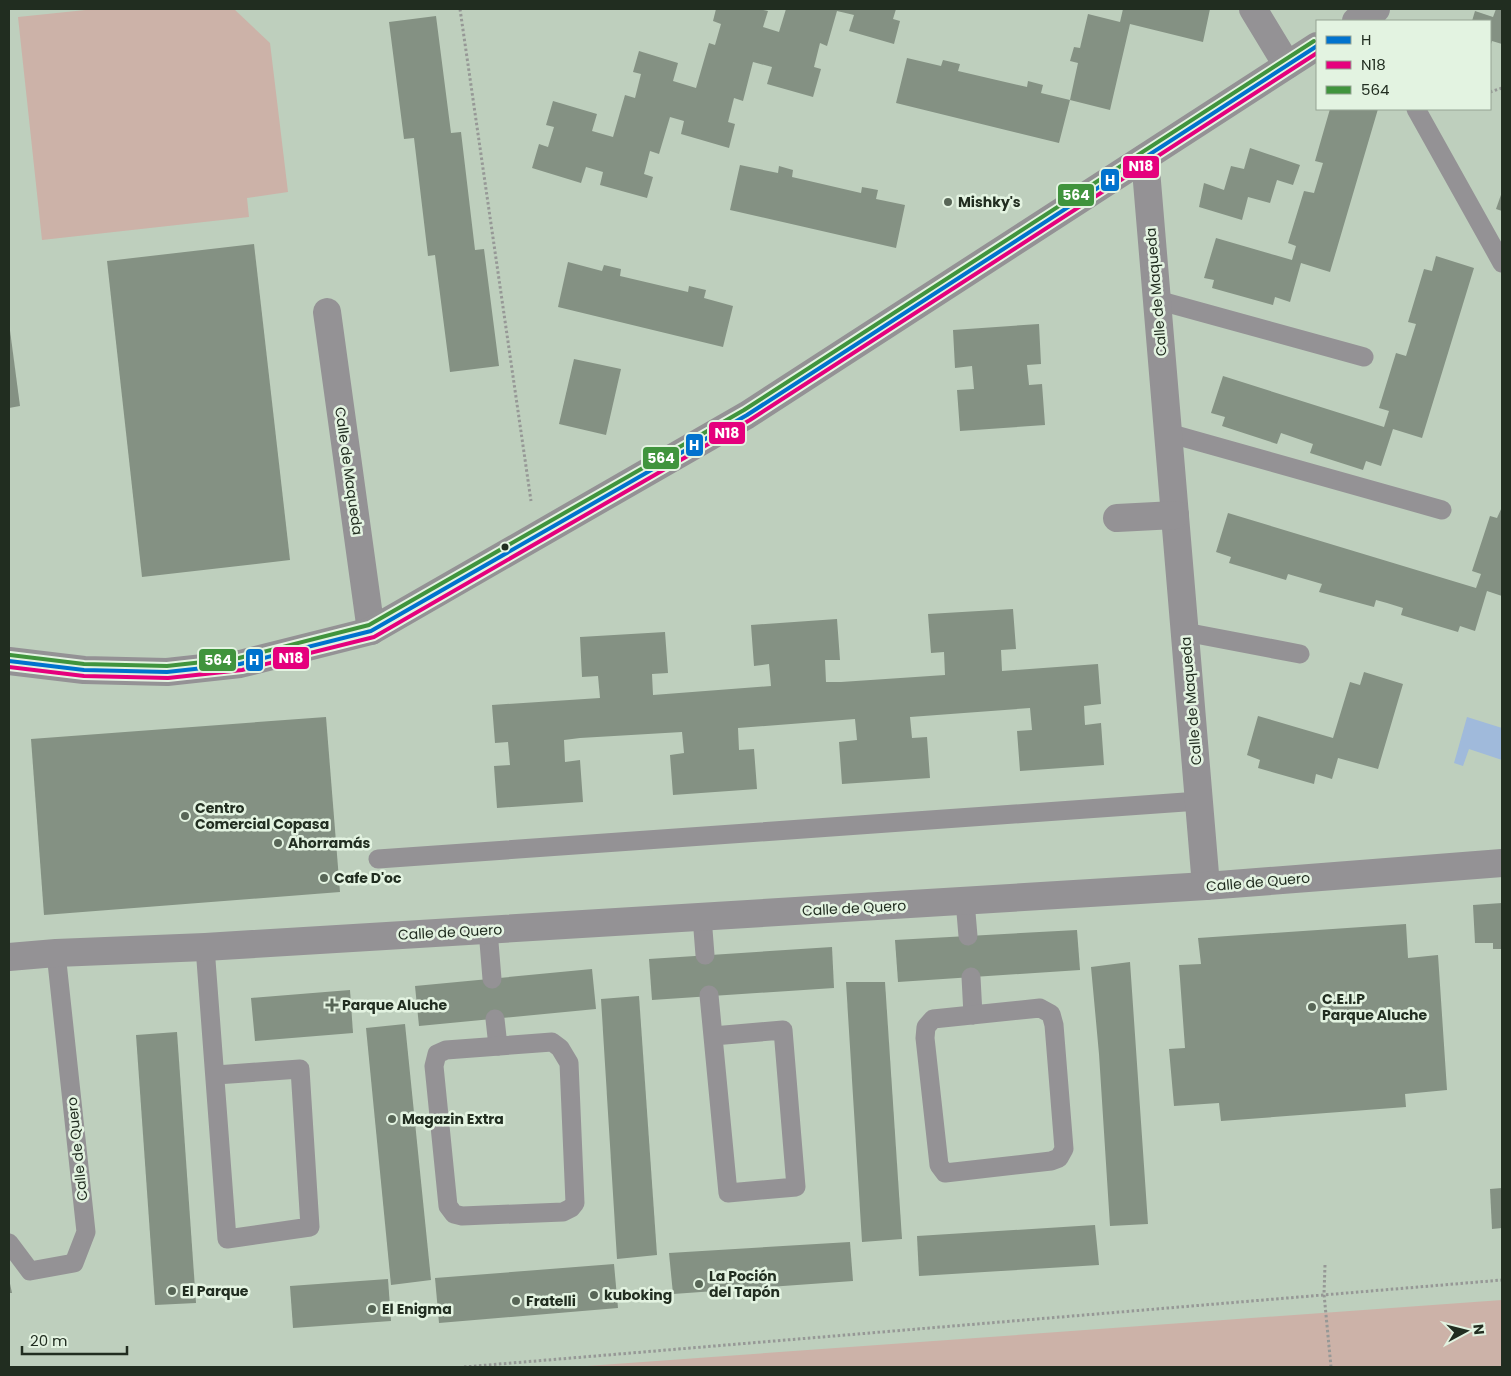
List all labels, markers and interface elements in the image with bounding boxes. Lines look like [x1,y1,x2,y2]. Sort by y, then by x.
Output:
legend [1316,20,1491,110]
text: H [1361,29,1371,50]
text: N18 [1361,54,1386,75]
text: 564 [1361,79,1389,100]
line badge: N18 [1122,155,1160,179]
text: N18 [1129,156,1153,176]
line badge: H [1100,168,1120,192]
text: H [1105,170,1115,190]
line badge: 564 [1057,183,1095,207]
text: 564 [1062,185,1090,205]
place label: Mishky's [958,192,1021,212]
marker: Mishky's [942,196,954,208]
street label: Calle de Maqueda [1140,227,1172,357]
street label: Calle de Maqueda [330,406,368,536]
line badge: N18 [708,421,746,445]
text: N18 [715,423,739,443]
line badge: H [685,433,704,457]
text: H [689,435,699,455]
line badge: 564 [642,446,680,470]
text: 564 [647,448,675,468]
unlabelled marker [500,542,510,552]
street label: Calle de Maqueda [1175,636,1207,766]
line badge: N18 [272,646,310,670]
line badge: 564 [198,648,237,672]
line badge: H [245,648,264,672]
text: N18 [279,648,303,668]
text: 564 [204,650,232,670]
text: H [249,650,259,670]
place label: Centro Comercial Copasa [195,798,329,834]
marker: Centro Comercial Copasa [179,810,191,822]
place label: Ahorramás [288,833,370,853]
marker: Ahorramás [272,837,284,849]
street label: Calle de Quero [1205,867,1311,897]
place label: Cafe D'oc [334,868,402,888]
marker: Cafe D'oc [318,872,330,884]
street label: Calle de Quero [801,895,907,921]
street label: Calle de Quero [397,919,503,945]
place label: C.E.I.P Parque Aluche [1322,989,1428,1025]
place label: Parque Aluche [342,995,448,1015]
marker: Parque Aluche [326,999,338,1011]
marker: C.E.I.P Parque Aluche [1306,1001,1318,1013]
street label: Calle de Quero [62,1096,92,1202]
place label: Magazin Extra [402,1109,504,1129]
marker: Magazin Extra [386,1113,398,1125]
place label: La Poción del Tapón [709,1266,780,1302]
marker: La Poción del Tapón [693,1278,705,1290]
place label: El Parque [182,1281,249,1301]
marker: El Parque [166,1285,178,1297]
place label: kuboking [604,1285,672,1305]
marker: kuboking [588,1289,600,1301]
place label: Fratelli [526,1291,576,1311]
marker: Fratelli [510,1295,522,1307]
place label: El Enigma [382,1299,452,1319]
marker: El Enigma [366,1303,378,1315]
north arrow [1441,1306,1491,1356]
text: N [1468,1323,1489,1336]
scale bar [22,1324,128,1356]
text: 20 m [30,1330,68,1351]

